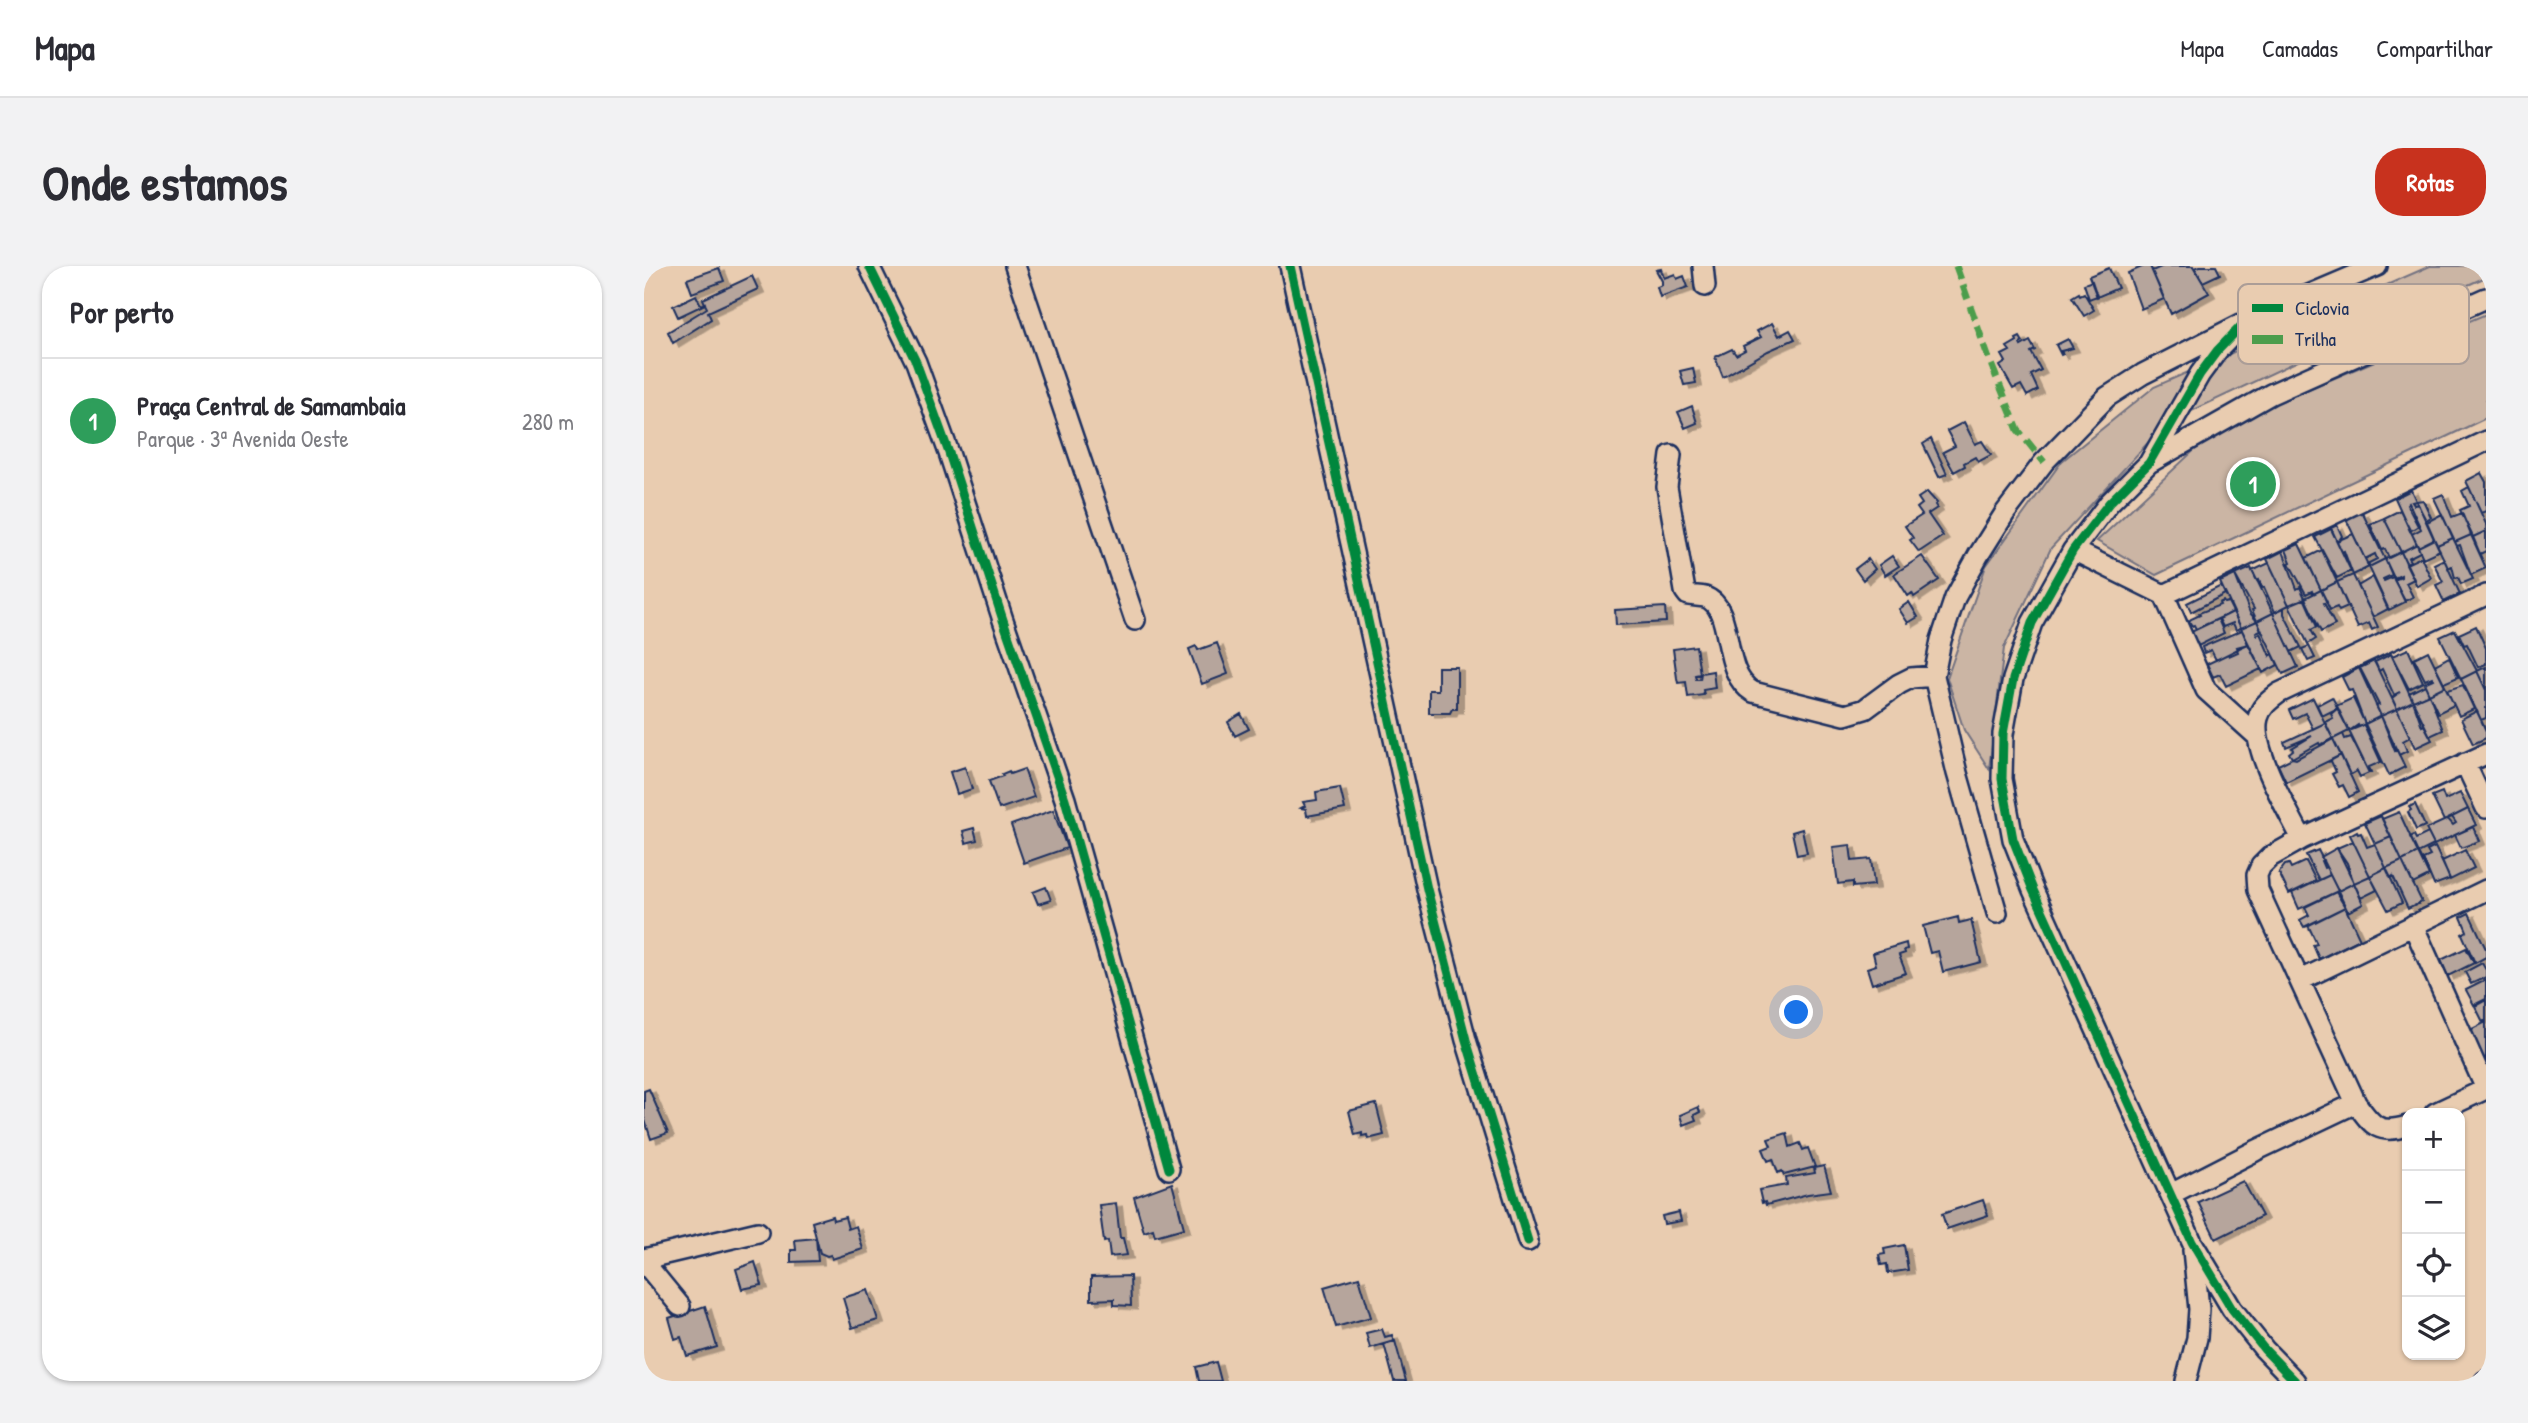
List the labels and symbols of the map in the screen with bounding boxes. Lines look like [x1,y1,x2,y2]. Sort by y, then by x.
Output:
legend [2238,284,2469,364]
text: Ciclovia [2295,295,2350,321]
text: Trilha [2295,326,2336,352]
pin: 1 [2230,458,2276,510]
your location [1779,995,1813,1029]

